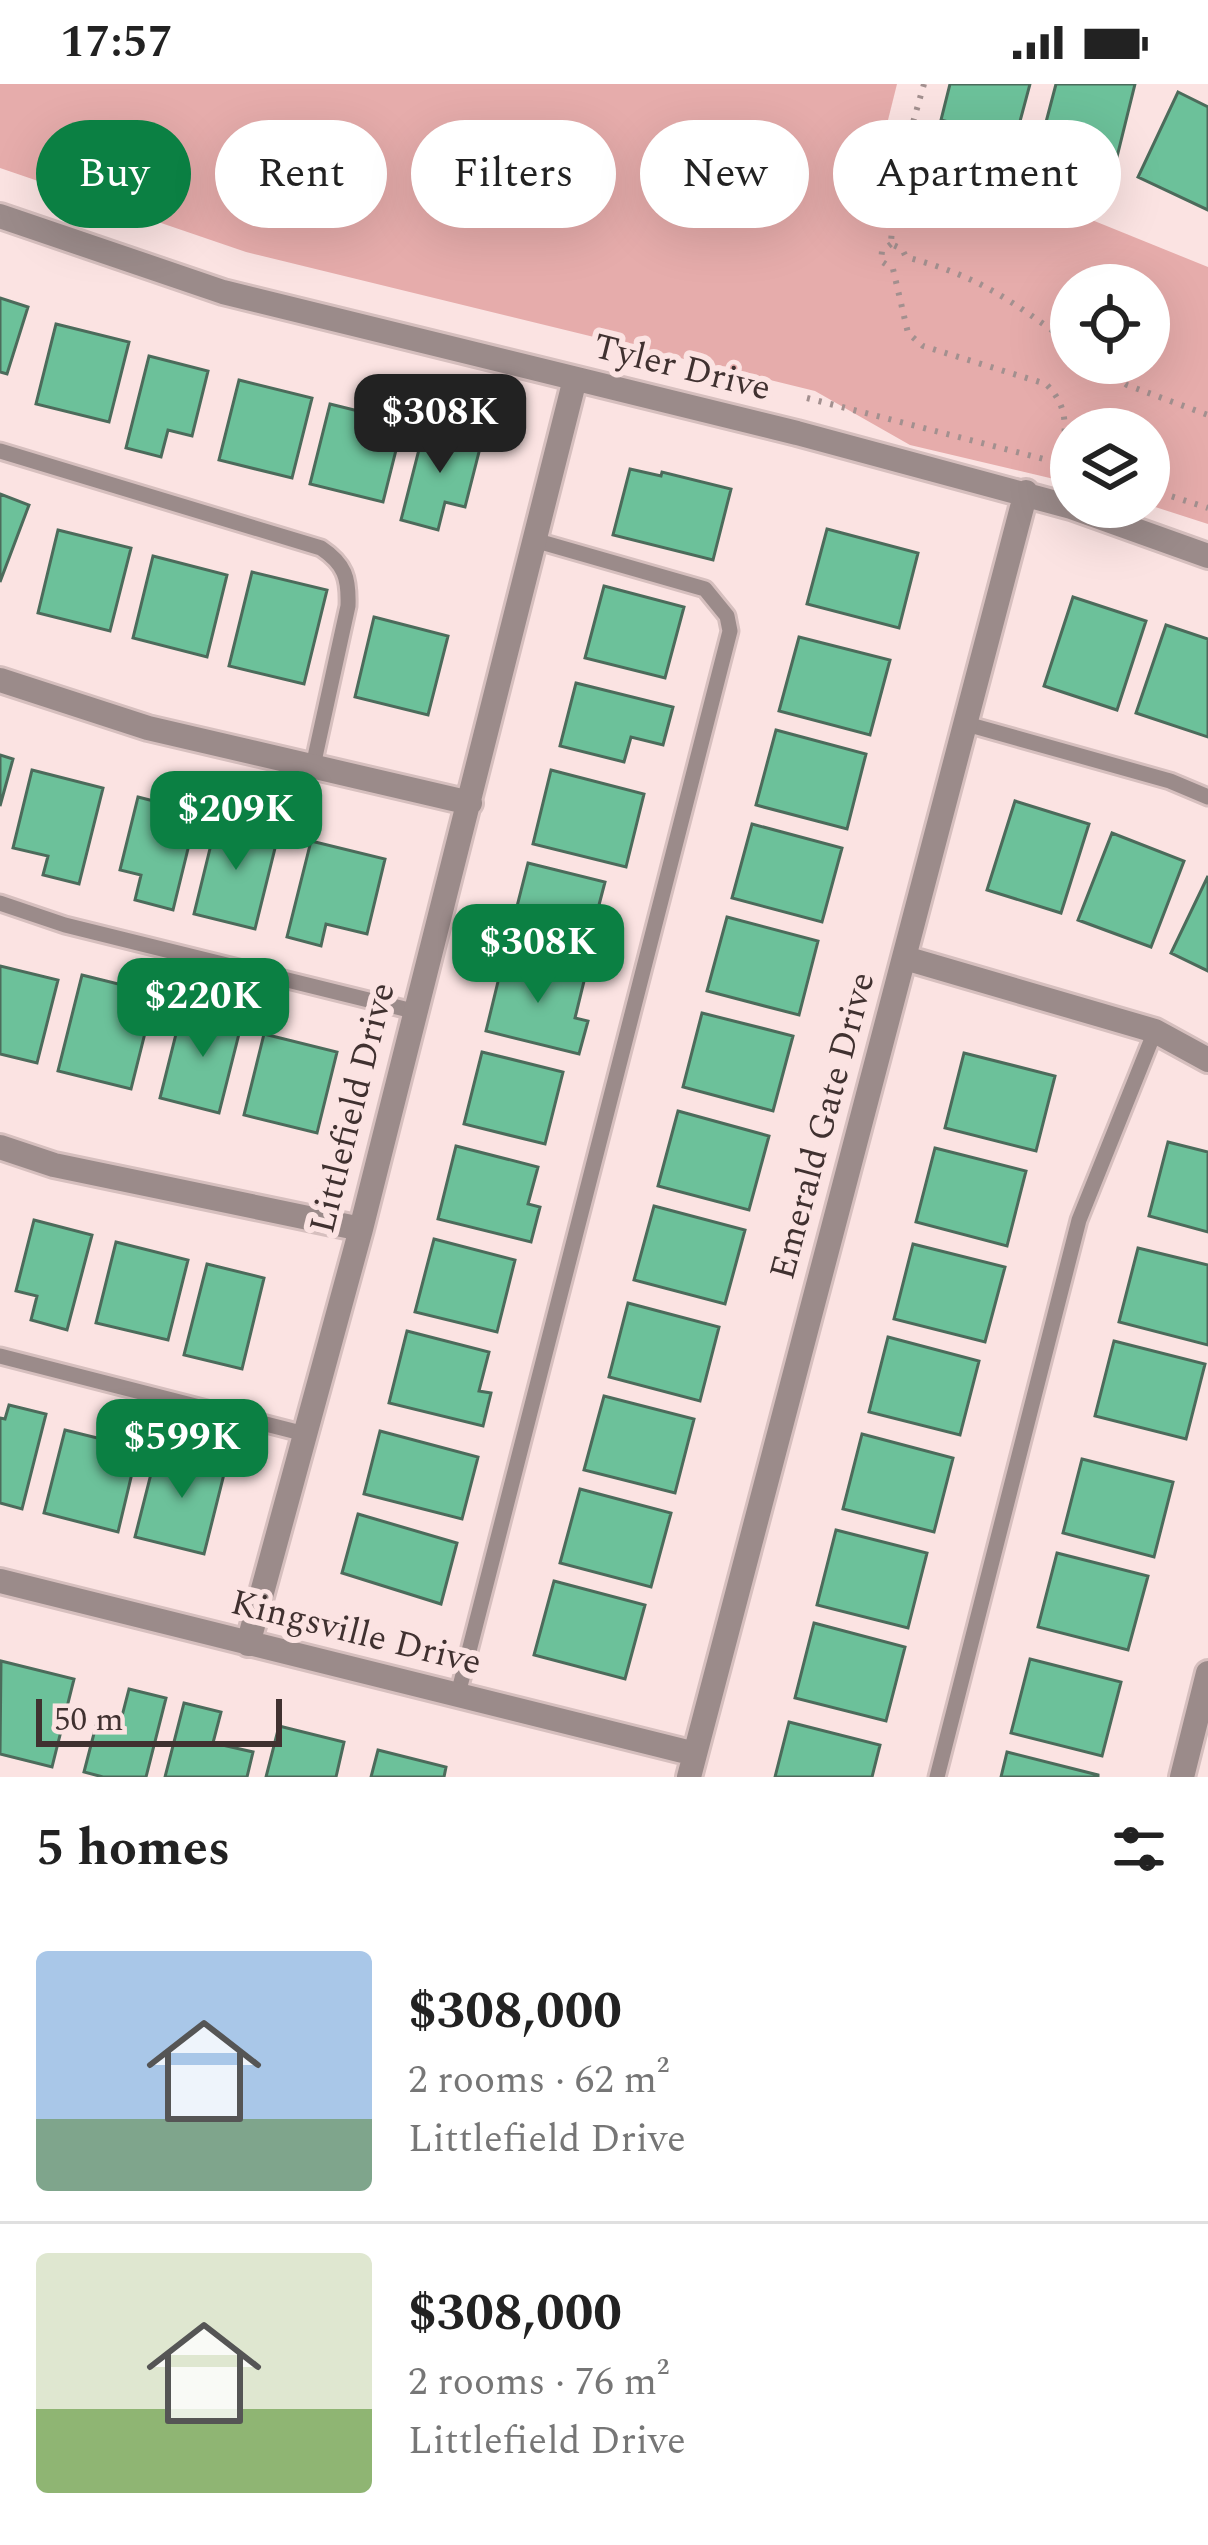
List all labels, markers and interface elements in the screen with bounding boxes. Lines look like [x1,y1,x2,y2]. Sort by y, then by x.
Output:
text: 17:57 [60,8,173,77]
chip: Buy [36,120,191,228]
chip: Rent [215,120,387,228]
chip: Filters [411,120,616,228]
chip: New [640,120,809,228]
chip: Apartment [833,120,1121,228]
map controls [1050,264,1170,528]
button: locate [1050,264,1170,384]
street label: Tyler Drive [588,319,776,417]
pin: $308K [356,374,524,476]
text: $308K [381,383,499,442]
button: layers [1050,408,1170,528]
pin: $209K [152,771,320,873]
text: $209K [177,780,295,839]
pin: $308K [454,904,622,1006]
text: $308K [479,913,597,972]
pin: $220K [119,958,287,1060]
street label: Emerald Gate Drive [756,966,890,1286]
text: $220K [144,967,262,1026]
street label: Littlefield Drive [295,977,411,1239]
pin: $599K [98,1399,266,1501]
text: $599K [123,1408,241,1467]
street label: Kingsville Drive [225,1575,487,1691]
scale bar [36,1693,282,1746]
text: 50 m [54,1695,124,1745]
text: 5 homes [36,1810,230,1888]
icon: filters [1106,1816,1172,1882]
text: $308,000 [408,1973,622,2051]
icon: home [132,1999,276,2143]
text: 2 rooms · 62 m² [408,2051,669,2110]
text: Littlefield Drive [408,2110,686,2169]
text: $308,000 [408,2275,622,2353]
icon: home [132,2301,276,2445]
text: 2 rooms · 76 m² [408,2353,669,2412]
text: Littlefield Drive [408,2412,686,2471]

